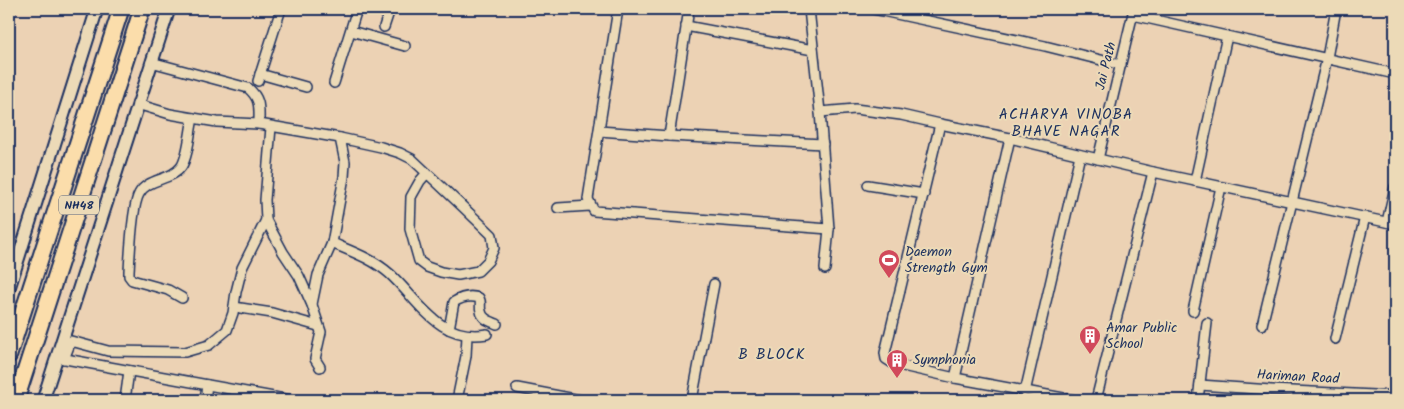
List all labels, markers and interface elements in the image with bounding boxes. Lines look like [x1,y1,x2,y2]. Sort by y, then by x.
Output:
street label: Jai Path [1089,39,1123,93]
district label: ACHARYA VINOBA BHAVE NAGAR [999,103,1133,144]
road number: NH48 [59,196,99,214]
place label: Daemon Strength Gym [905,241,988,279]
sports icon: Daemon Strength Gym [877,248,901,279]
place label: Amar Public School [1106,317,1177,355]
building icon: Amar Public School [1078,324,1102,355]
district label: B BLOCK [738,343,806,367]
building icon: Symphonia [885,348,909,379]
place label: Symphonia [913,349,976,371]
street label: Hariman Road [1256,364,1341,390]

